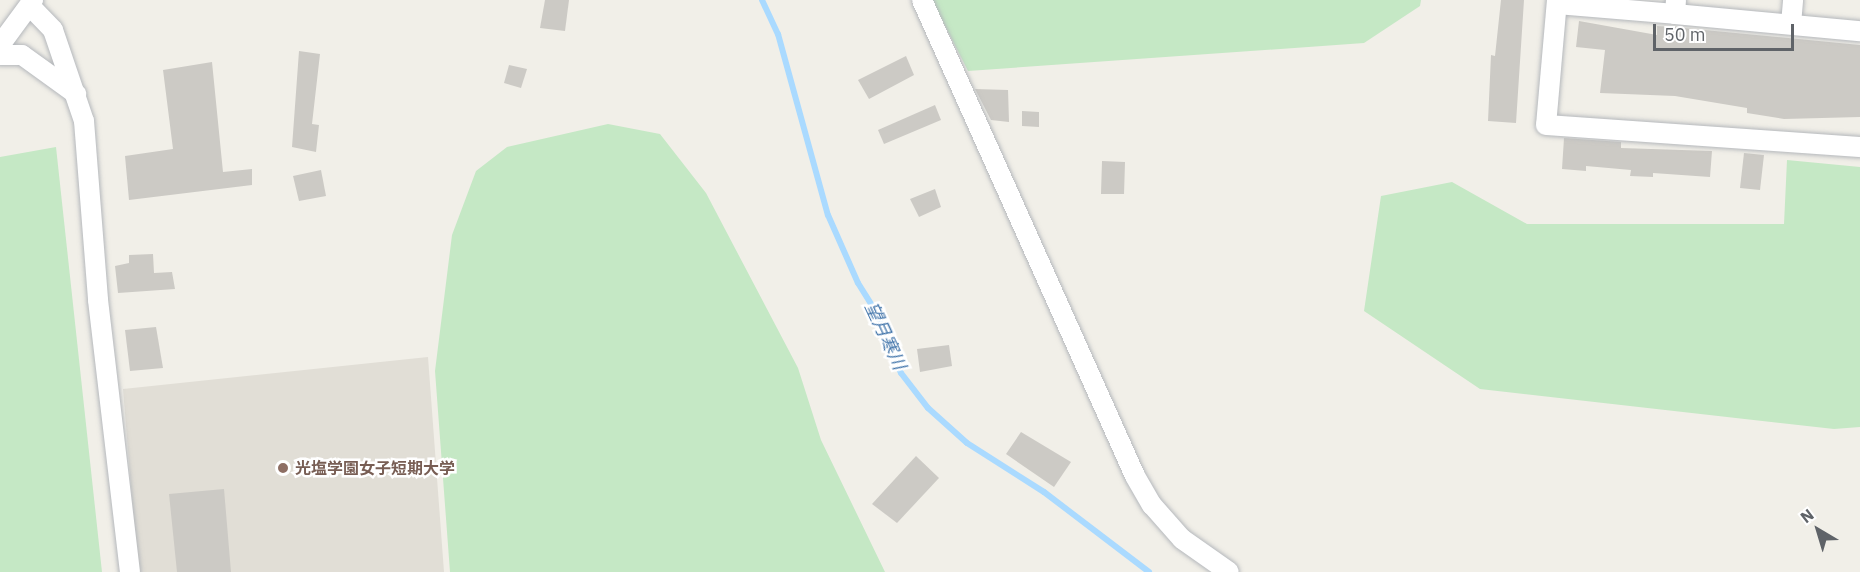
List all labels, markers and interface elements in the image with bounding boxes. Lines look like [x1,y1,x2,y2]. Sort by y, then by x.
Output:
scale bar [1656,12,1797,50]
text: 50 m [1664,23,1706,46]
water label: 望月寒川 [860,299,910,373]
place label: 光塩学園女子短期大学 [295,458,455,478]
marker: 光塩学園女子短期大学 [276,461,290,475]
north arrow [1788,500,1848,560]
text: N [1796,504,1818,527]

